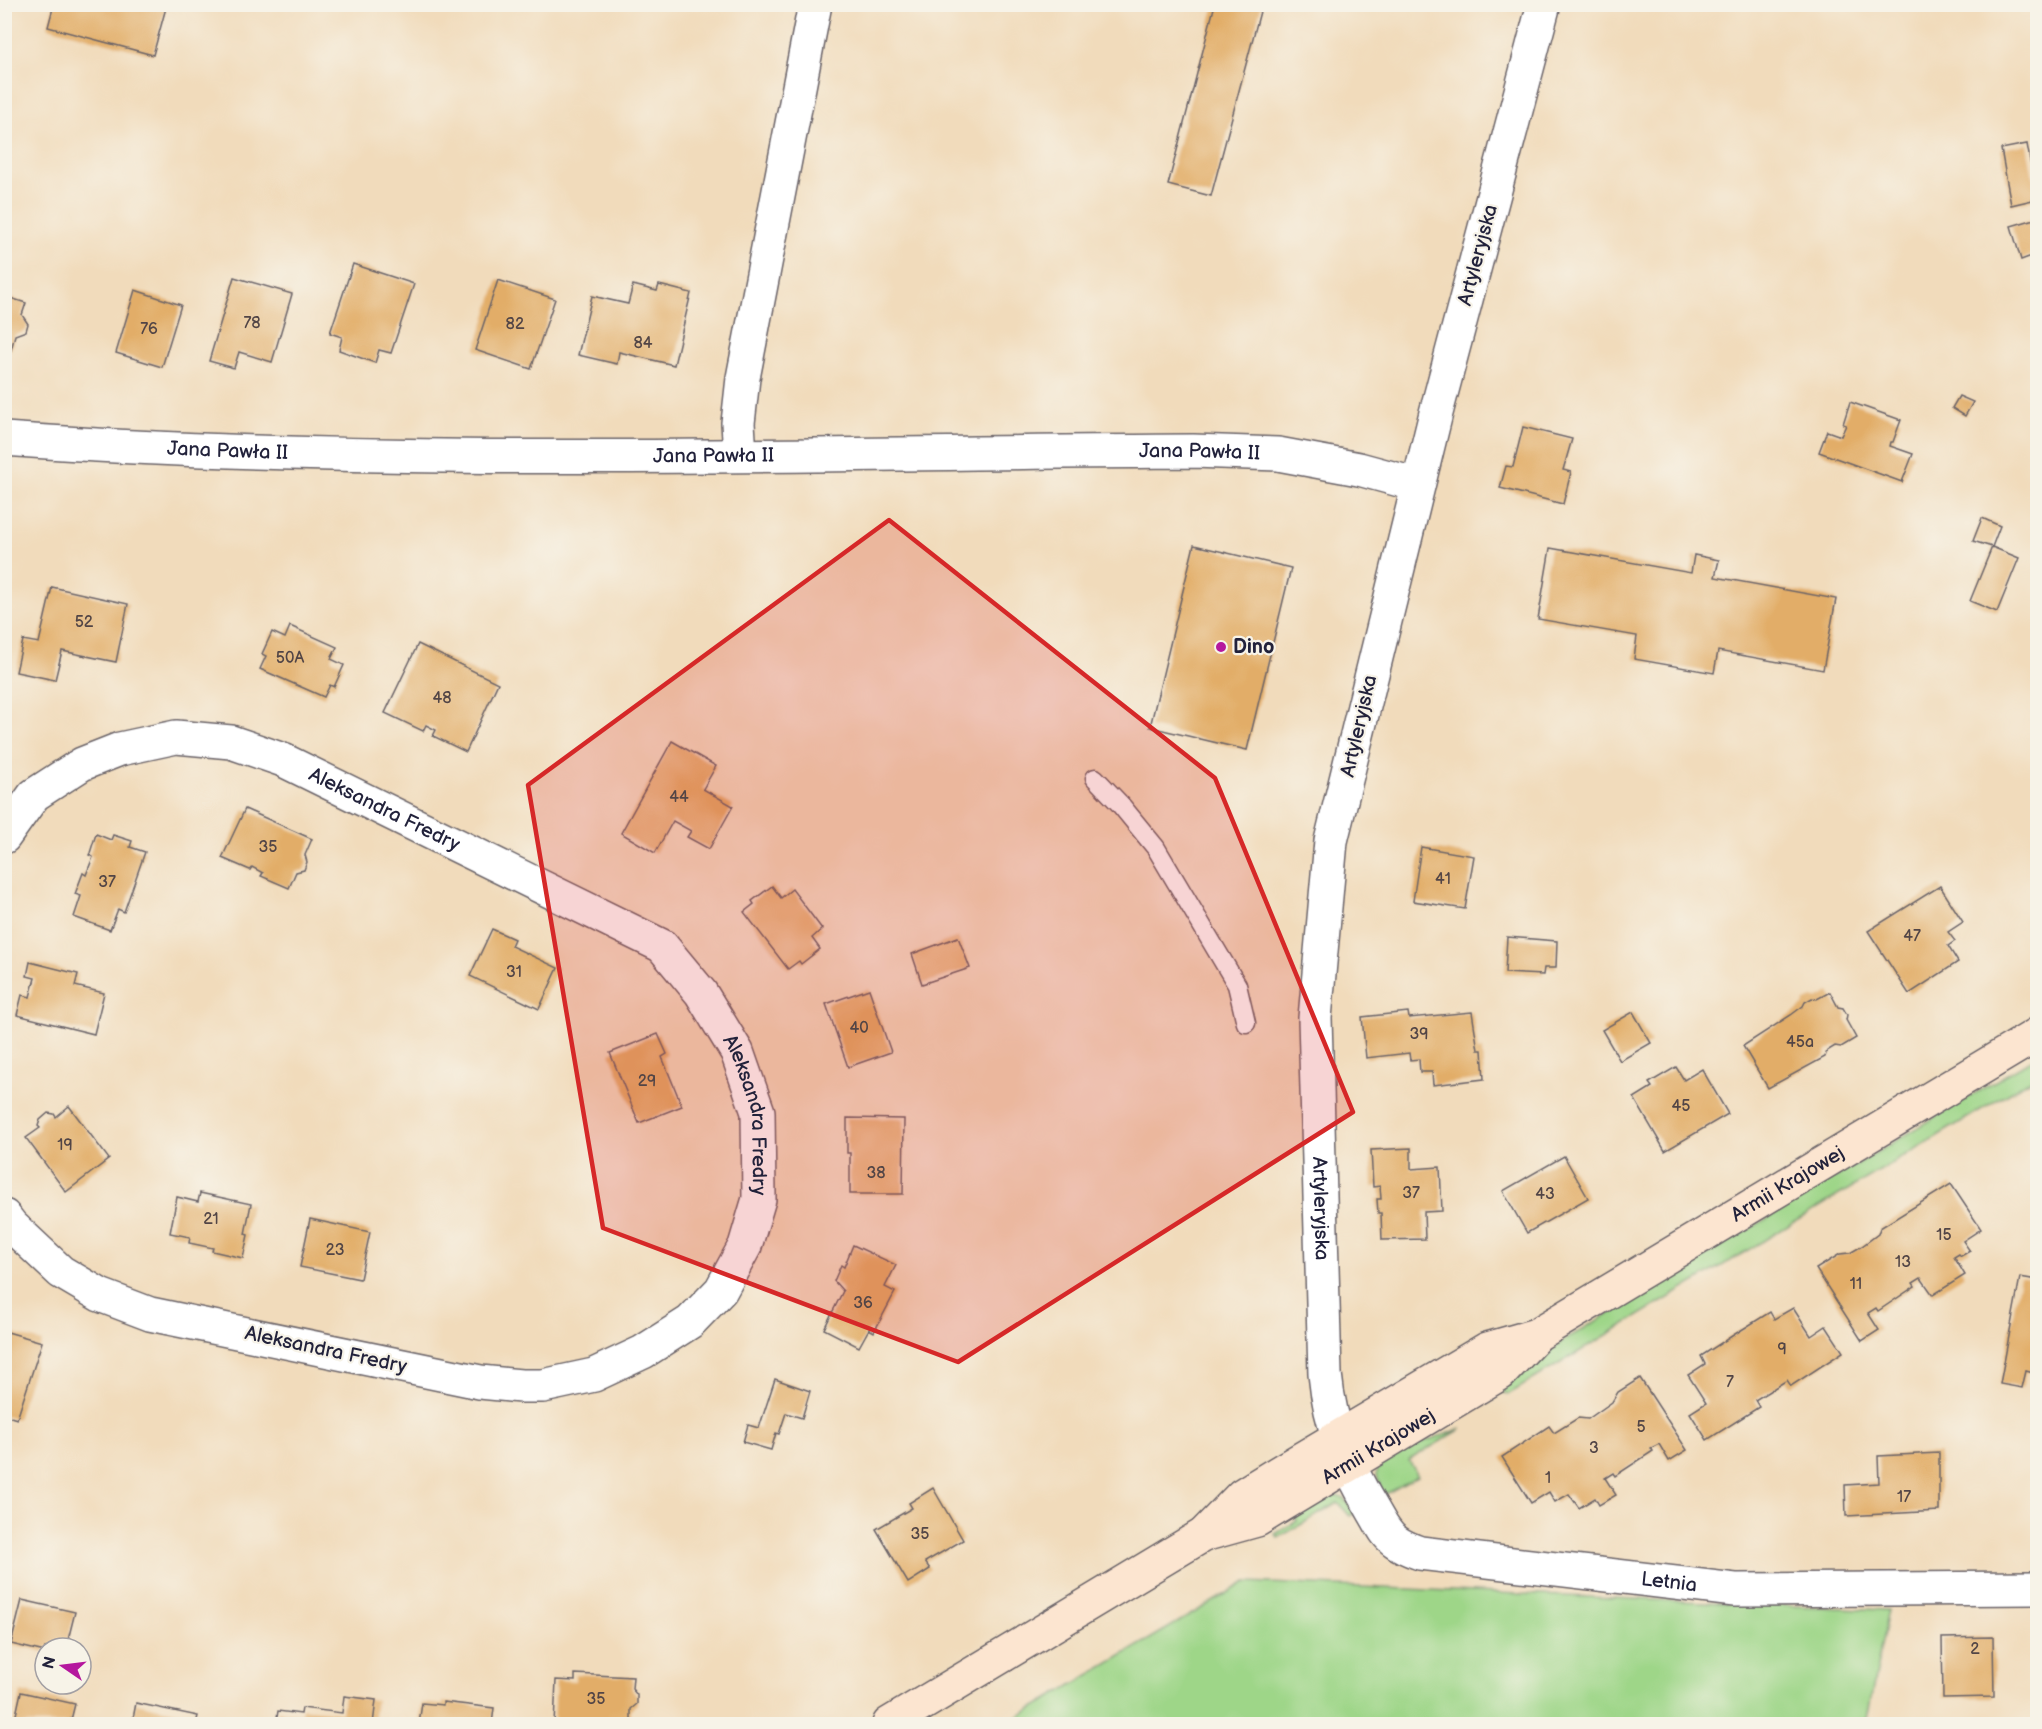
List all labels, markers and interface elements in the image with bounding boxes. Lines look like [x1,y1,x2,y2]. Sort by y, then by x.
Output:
street label: Artyleryjska [1453,202,1503,308]
house number: 78 [243,314,261,333]
house number: 82 [506,315,525,334]
house number: 76 [140,320,158,339]
house number: 84 [633,334,653,353]
street label: Jana Pawła II [167,437,289,465]
street label: Jana Pawła II [1139,439,1261,465]
street label: Jana Pawła II [653,443,774,468]
house number: 52 [75,613,94,632]
place label: Dino [1233,635,1274,659]
marker: Dino [1214,640,1228,654]
house number: 50A [276,649,304,668]
street label: Artyleryjska [1336,673,1382,779]
house number: 48 [432,689,452,708]
street label: Aleksandra Fredry [305,763,464,857]
house number: 44 [669,788,689,807]
house number: 35 [258,838,278,857]
house number: 41 [1435,870,1451,889]
house number: 37 [98,873,116,892]
house number: 47 [1903,927,1921,946]
house number: 31 [506,963,522,982]
house number: 40 [849,1019,869,1038]
house number: 39 [1409,1025,1429,1044]
street label: Aleksandra Fredry [717,1030,771,1196]
house number: 45a [1786,1033,1814,1052]
house number: 29 [638,1072,656,1091]
house number: 45 [1672,1097,1690,1116]
house number: 19 [57,1136,73,1155]
street label: Armii Krajowej [1727,1141,1849,1227]
street label: Artyleryjska [1307,1156,1334,1261]
house number: 38 [866,1164,886,1183]
house number: 37 [1402,1184,1420,1203]
house number: 43 [1535,1185,1555,1204]
house number: 21 [203,1210,219,1229]
house number: 15 [1936,1226,1952,1245]
house number: 23 [326,1241,345,1260]
house number: 13 [1895,1253,1911,1272]
house number: 11 [1850,1275,1862,1294]
house number: 36 [853,1294,873,1313]
street label: Aleksandra Fredry [243,1321,409,1379]
house number: 9 [1777,1340,1787,1359]
house number: 7 [1726,1373,1734,1392]
street label: Armii Krajowej [1318,1403,1440,1490]
house number: 5 [1636,1418,1646,1437]
house number: 3 [1589,1439,1599,1458]
house number: 1 [1545,1469,1551,1488]
house number: 17 [1897,1488,1911,1507]
house number: 35 [910,1525,930,1544]
street label: Letnia [1640,1567,1698,1597]
north arrow [33,1636,93,1696]
house number: 2 [1970,1640,1980,1659]
text: N [39,1655,61,1671]
house number: 35 [586,1690,606,1709]

